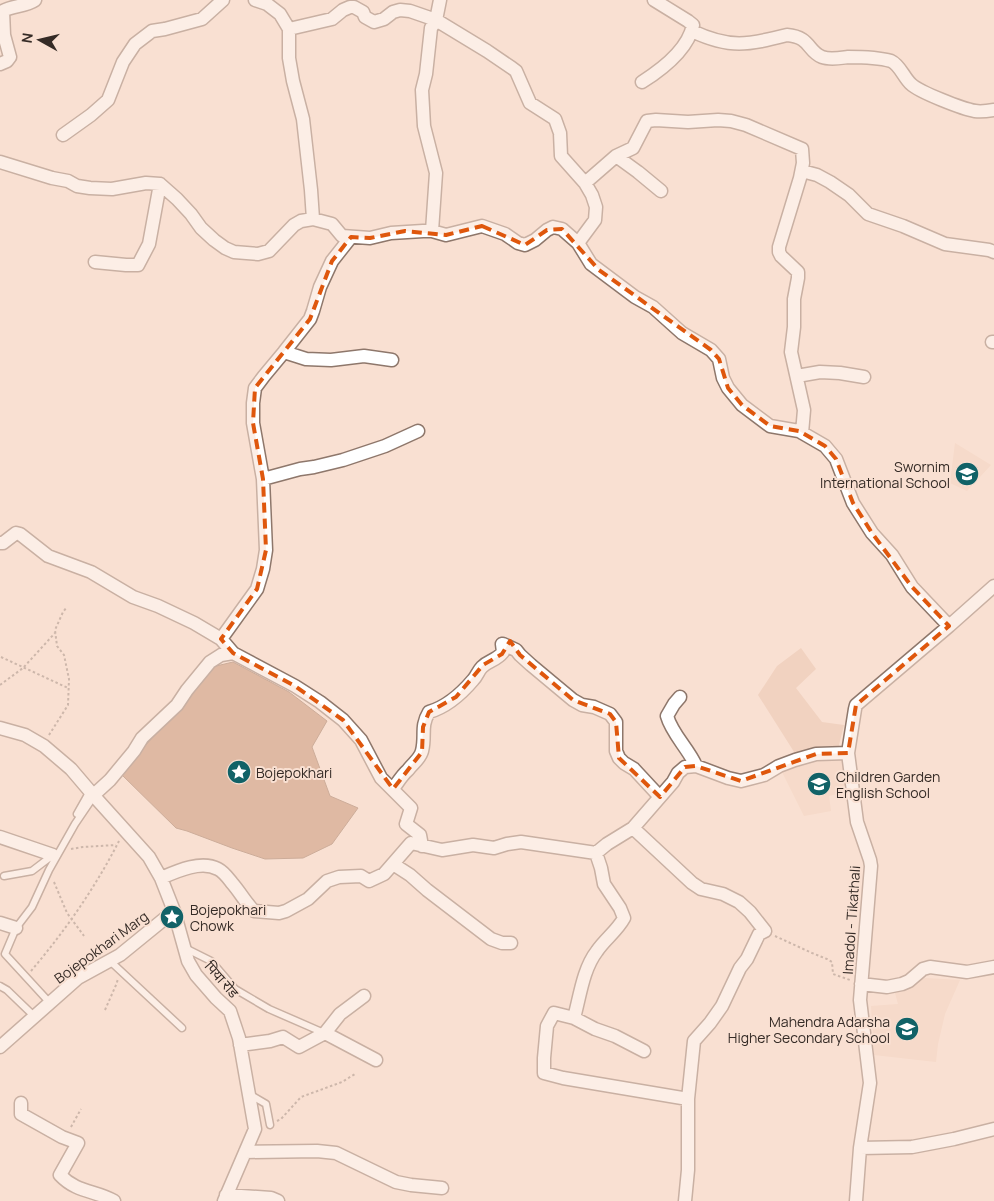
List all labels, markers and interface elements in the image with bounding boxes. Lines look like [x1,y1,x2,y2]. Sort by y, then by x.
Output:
north arrow [15,15,65,65]
text: N [17,32,37,44]
place label: Swornim International School [820,457,950,492]
school or university icon: Swornim International School [954,461,980,487]
place icon: Bojepokhari [226,759,252,785]
place label: Bojepokhari [256,763,332,782]
place label: Children Garden English School [836,767,940,802]
school or university icon: Children Garden English School [806,771,832,797]
street label: Imadol - Tikathali [838,865,864,975]
place label: Bojepokhari Chowk [190,900,266,935]
place icon: Bojepokhari Chowk [159,904,185,930]
street label: Bojepokhari Marg [50,906,152,988]
street label: पिया रोड [201,957,244,1002]
place label: Mahendra Adarsha Higher Secondary School [728,1012,890,1047]
school or university icon: Mahendra Adarsha Higher Secondary School [894,1016,920,1042]

